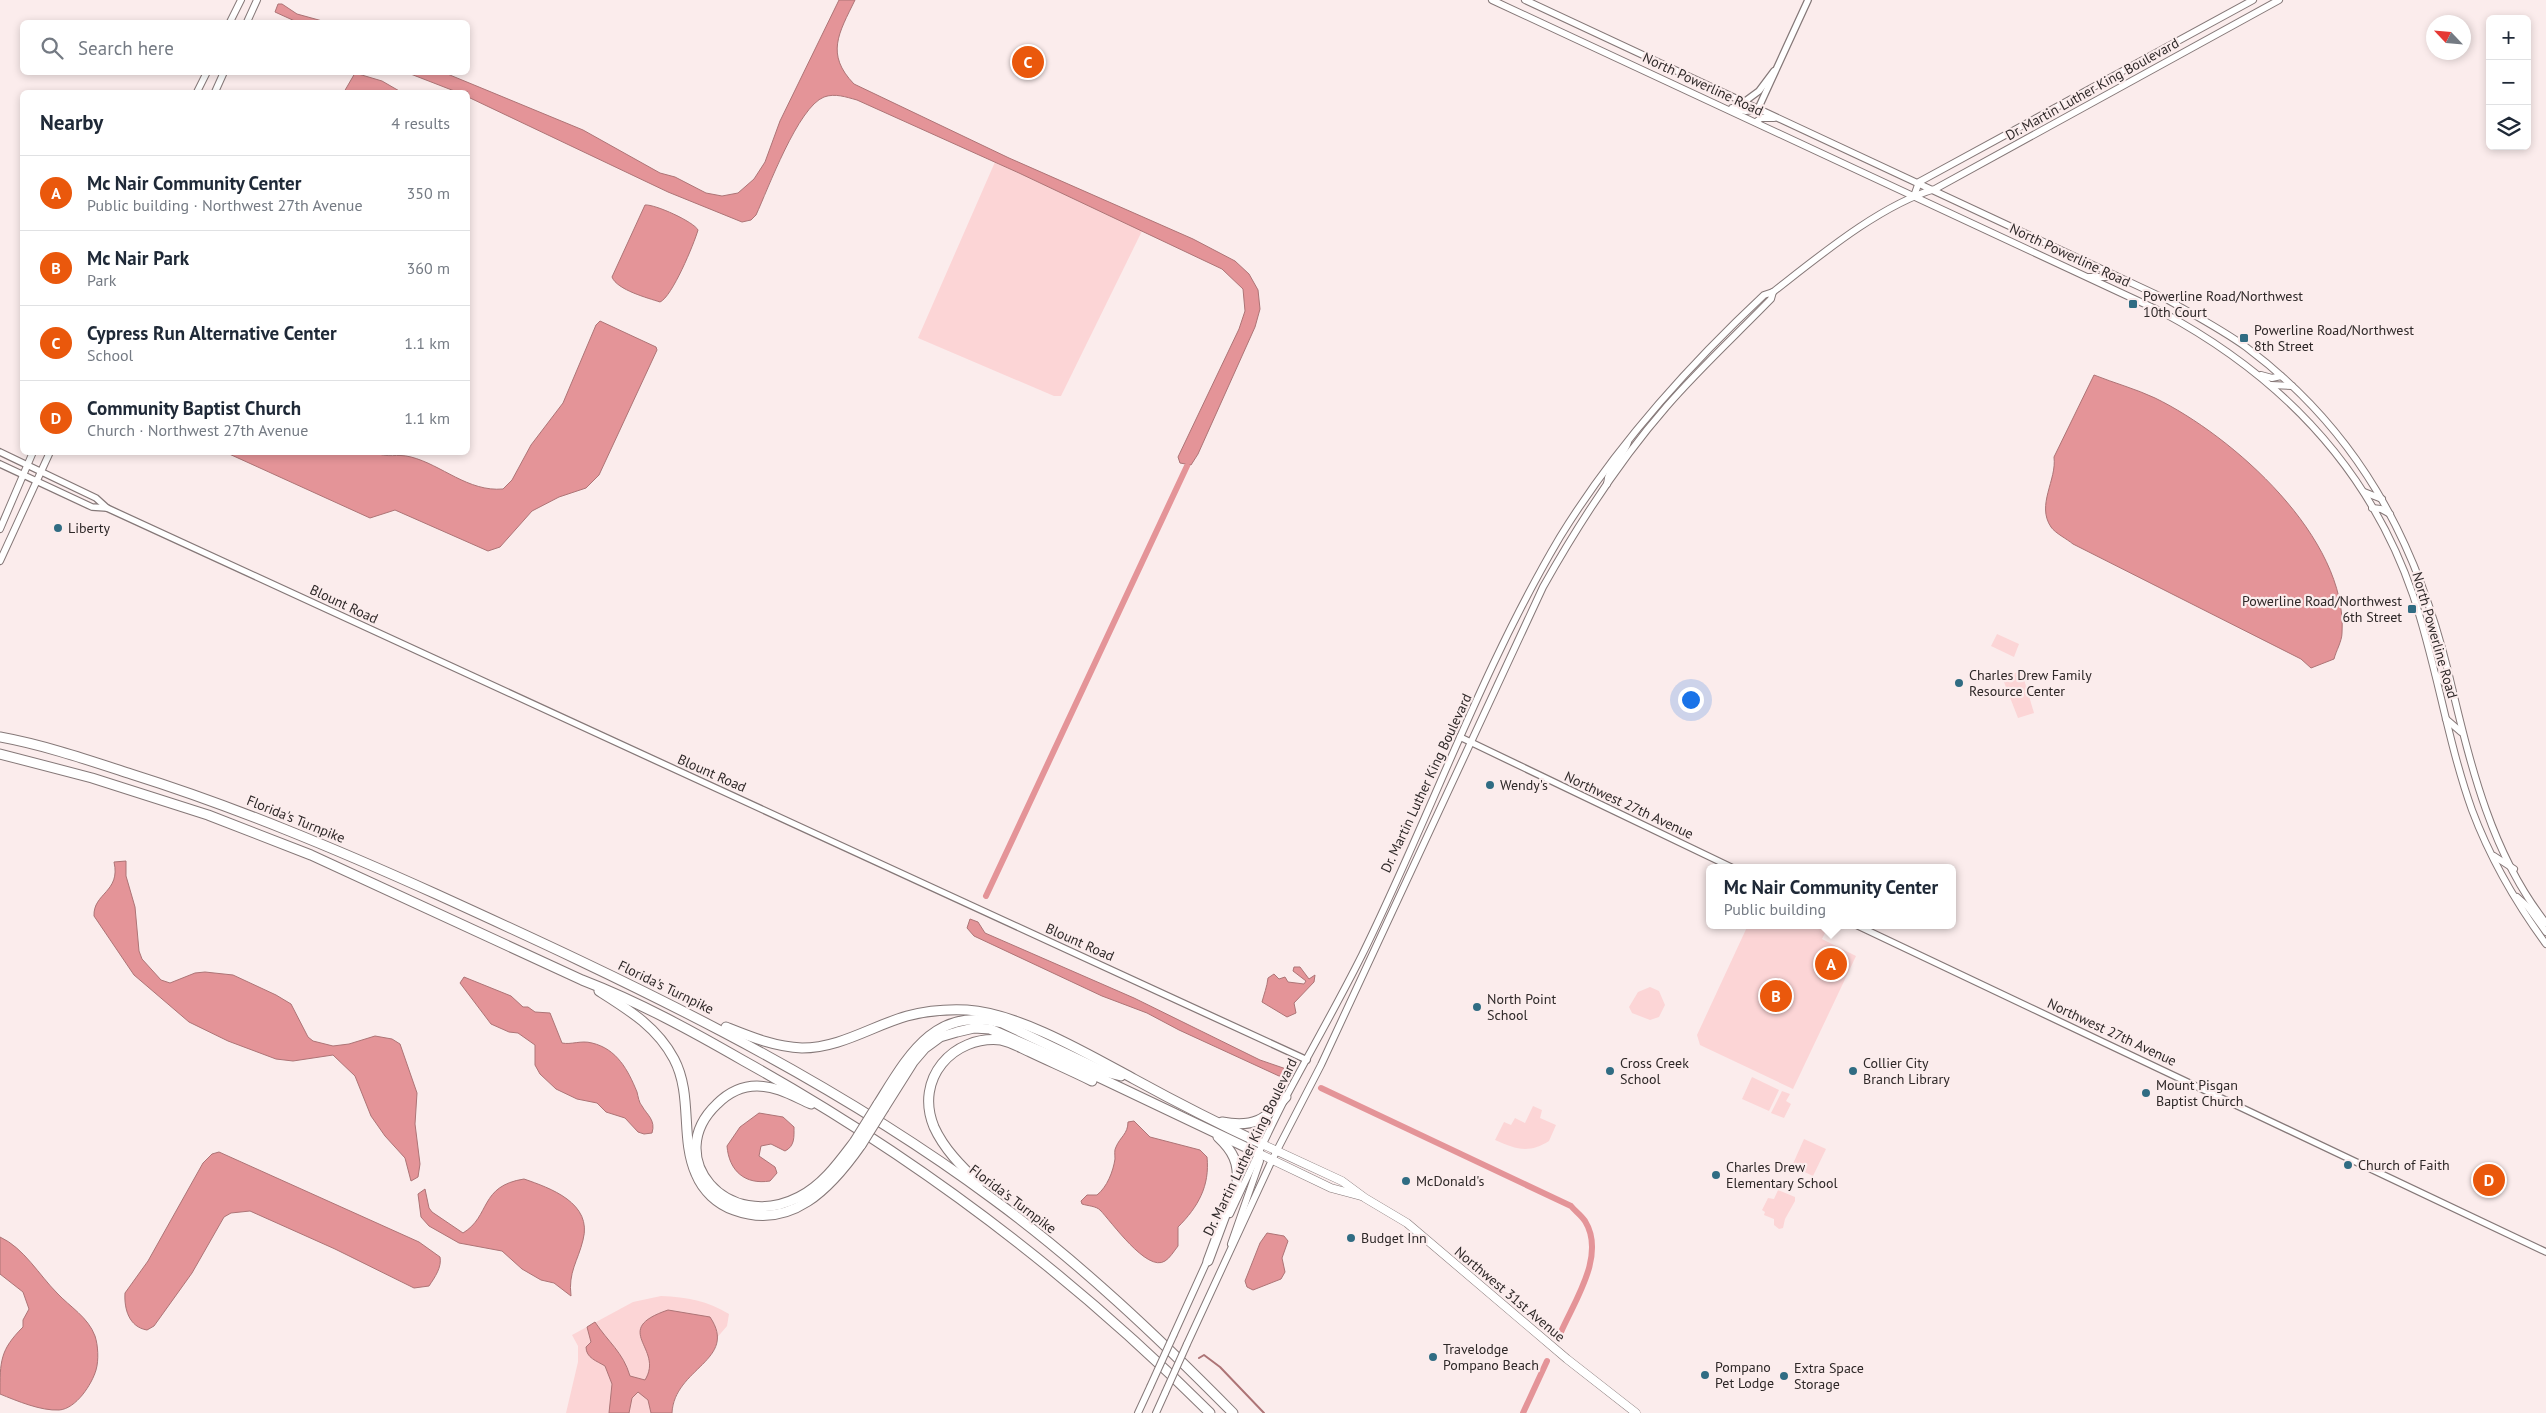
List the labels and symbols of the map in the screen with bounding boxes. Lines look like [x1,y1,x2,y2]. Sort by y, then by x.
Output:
north arrow [2426,15,2471,60]
street label: Dr. Martin Luther King Boulevard [2002,34,2182,144]
pin: C [1012,43,1044,81]
street label: North Powerline Road [1640,48,1766,120]
street label: North Powerline Road [2007,219,2133,291]
place label: Powerline Road/Northwest 10th Court [2143,287,2303,321]
marker: Powerline Road/Northwest 10th Court [2127,298,2139,310]
place label: Powerline Road/Northwest 8th Street [2254,321,2414,355]
marker: Powerline Road/Northwest 8th Street [2238,332,2250,344]
place label: Liberty [68,519,111,537]
marker: Liberty [52,522,64,534]
street label: North Powerline Road [2408,570,2462,700]
street label: Blount Road [307,580,381,628]
place label: Powerline Road/Northwest 6th Street [2242,592,2402,626]
marker: Powerline Road/Northwest 6th Street [2406,603,2418,615]
place label: Charles Drew Family Resource Center [1969,666,2092,700]
marker: Charles Drew Family Resource Center [1953,677,1965,689]
your location [1678,687,1704,713]
street label: Dr. Martin Luther King Boulevard [1377,691,1475,875]
street label: Blount Road [675,750,749,796]
street label: Northwest 27th Avenue [1562,767,1696,843]
place label: Wendy's [1500,776,1548,794]
marker: Wendy's [1484,779,1496,791]
street label: Florida's Turnpike [244,791,348,847]
street label: Blount Road [1043,919,1117,965]
pin: A [1815,945,1847,983]
street label: Florida's Turnpike [615,956,717,1018]
pin: B [1760,977,1792,1015]
place label: North Point School [1487,990,1556,1024]
street label: Northwest 27th Avenue [2045,994,2179,1070]
marker: North Point School [1471,1001,1483,1013]
place label: Cross Creek School [1620,1054,1689,1088]
place label: Collier City Branch Library [1863,1054,1950,1088]
street label: Dr. Martin Luther King Boulevard [1199,1055,1301,1239]
marker: Cross Creek School [1604,1065,1616,1077]
marker: Collier City Branch Library [1847,1065,1859,1077]
place label: Mount Pisgan Baptist Church [2156,1076,2244,1110]
marker: Mount Pisgan Baptist Church [2140,1087,2152,1099]
place label: Church of Faith [2358,1156,2450,1174]
place label: Charles Drew Elementary School [1726,1158,1838,1192]
marker: Church of Faith [2342,1159,2354,1171]
street label: Florida's Turnpike [966,1160,1060,1238]
pin: D [2473,1161,2505,1199]
marker: Charles Drew Elementary School [1710,1169,1722,1181]
place label: McDonald's [1416,1172,1484,1190]
marker: McDonald's [1400,1175,1412,1187]
place label: Budget Inn [1361,1229,1427,1247]
marker: Budget Inn [1345,1232,1357,1244]
street label: Northwest 31st Avenue [1451,1242,1569,1346]
place label: Travelodge Pompano Beach [1443,1340,1539,1374]
marker: Travelodge Pompano Beach [1427,1351,1439,1363]
place label: Pompano Pet Lodge [1715,1358,1774,1392]
place label: Extra Space Storage [1794,1359,1864,1393]
marker: Pompano Pet Lodge [1699,1369,1711,1381]
marker: Extra Space Storage [1778,1370,1790,1382]

